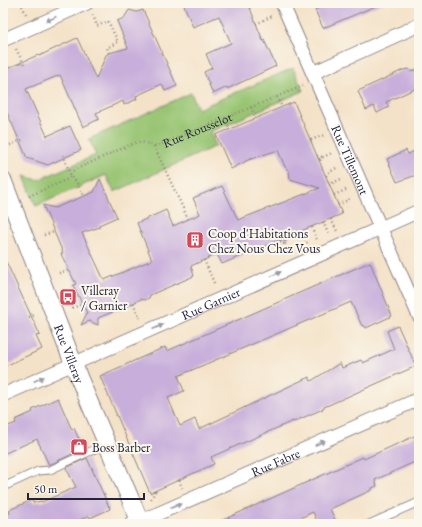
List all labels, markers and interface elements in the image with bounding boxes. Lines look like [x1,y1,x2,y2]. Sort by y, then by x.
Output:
one-way arrow [46,16,57,22]
street label: Rue Rousselot [160,108,234,151]
street label: Rue Tillemont [328,122,373,197]
place label: Coop d'Habitations Chez Nous Chez Vous [208,225,320,257]
building icon: Coop d'Habitations Chez Nous Chez Vous [185,230,205,250]
one-way arrow [271,271,282,277]
place label: Villeray / Garnier [81,282,128,314]
street label: Rue Garnier [179,283,243,324]
bus stop icon: Villeray / Garnier [58,287,78,307]
street label: Rue Villeray [51,322,89,386]
one-way arrow [152,323,164,329]
one-way arrow [33,376,44,382]
shop icon: Boss Barber [69,437,89,457]
place label: Boss Barber [92,439,151,456]
one-way arrow [315,440,326,446]
street label: Rue Fabre [248,444,302,480]
scale bar [28,475,144,501]
text: 50 m [34,481,58,497]
one-way arrow [170,503,182,509]

